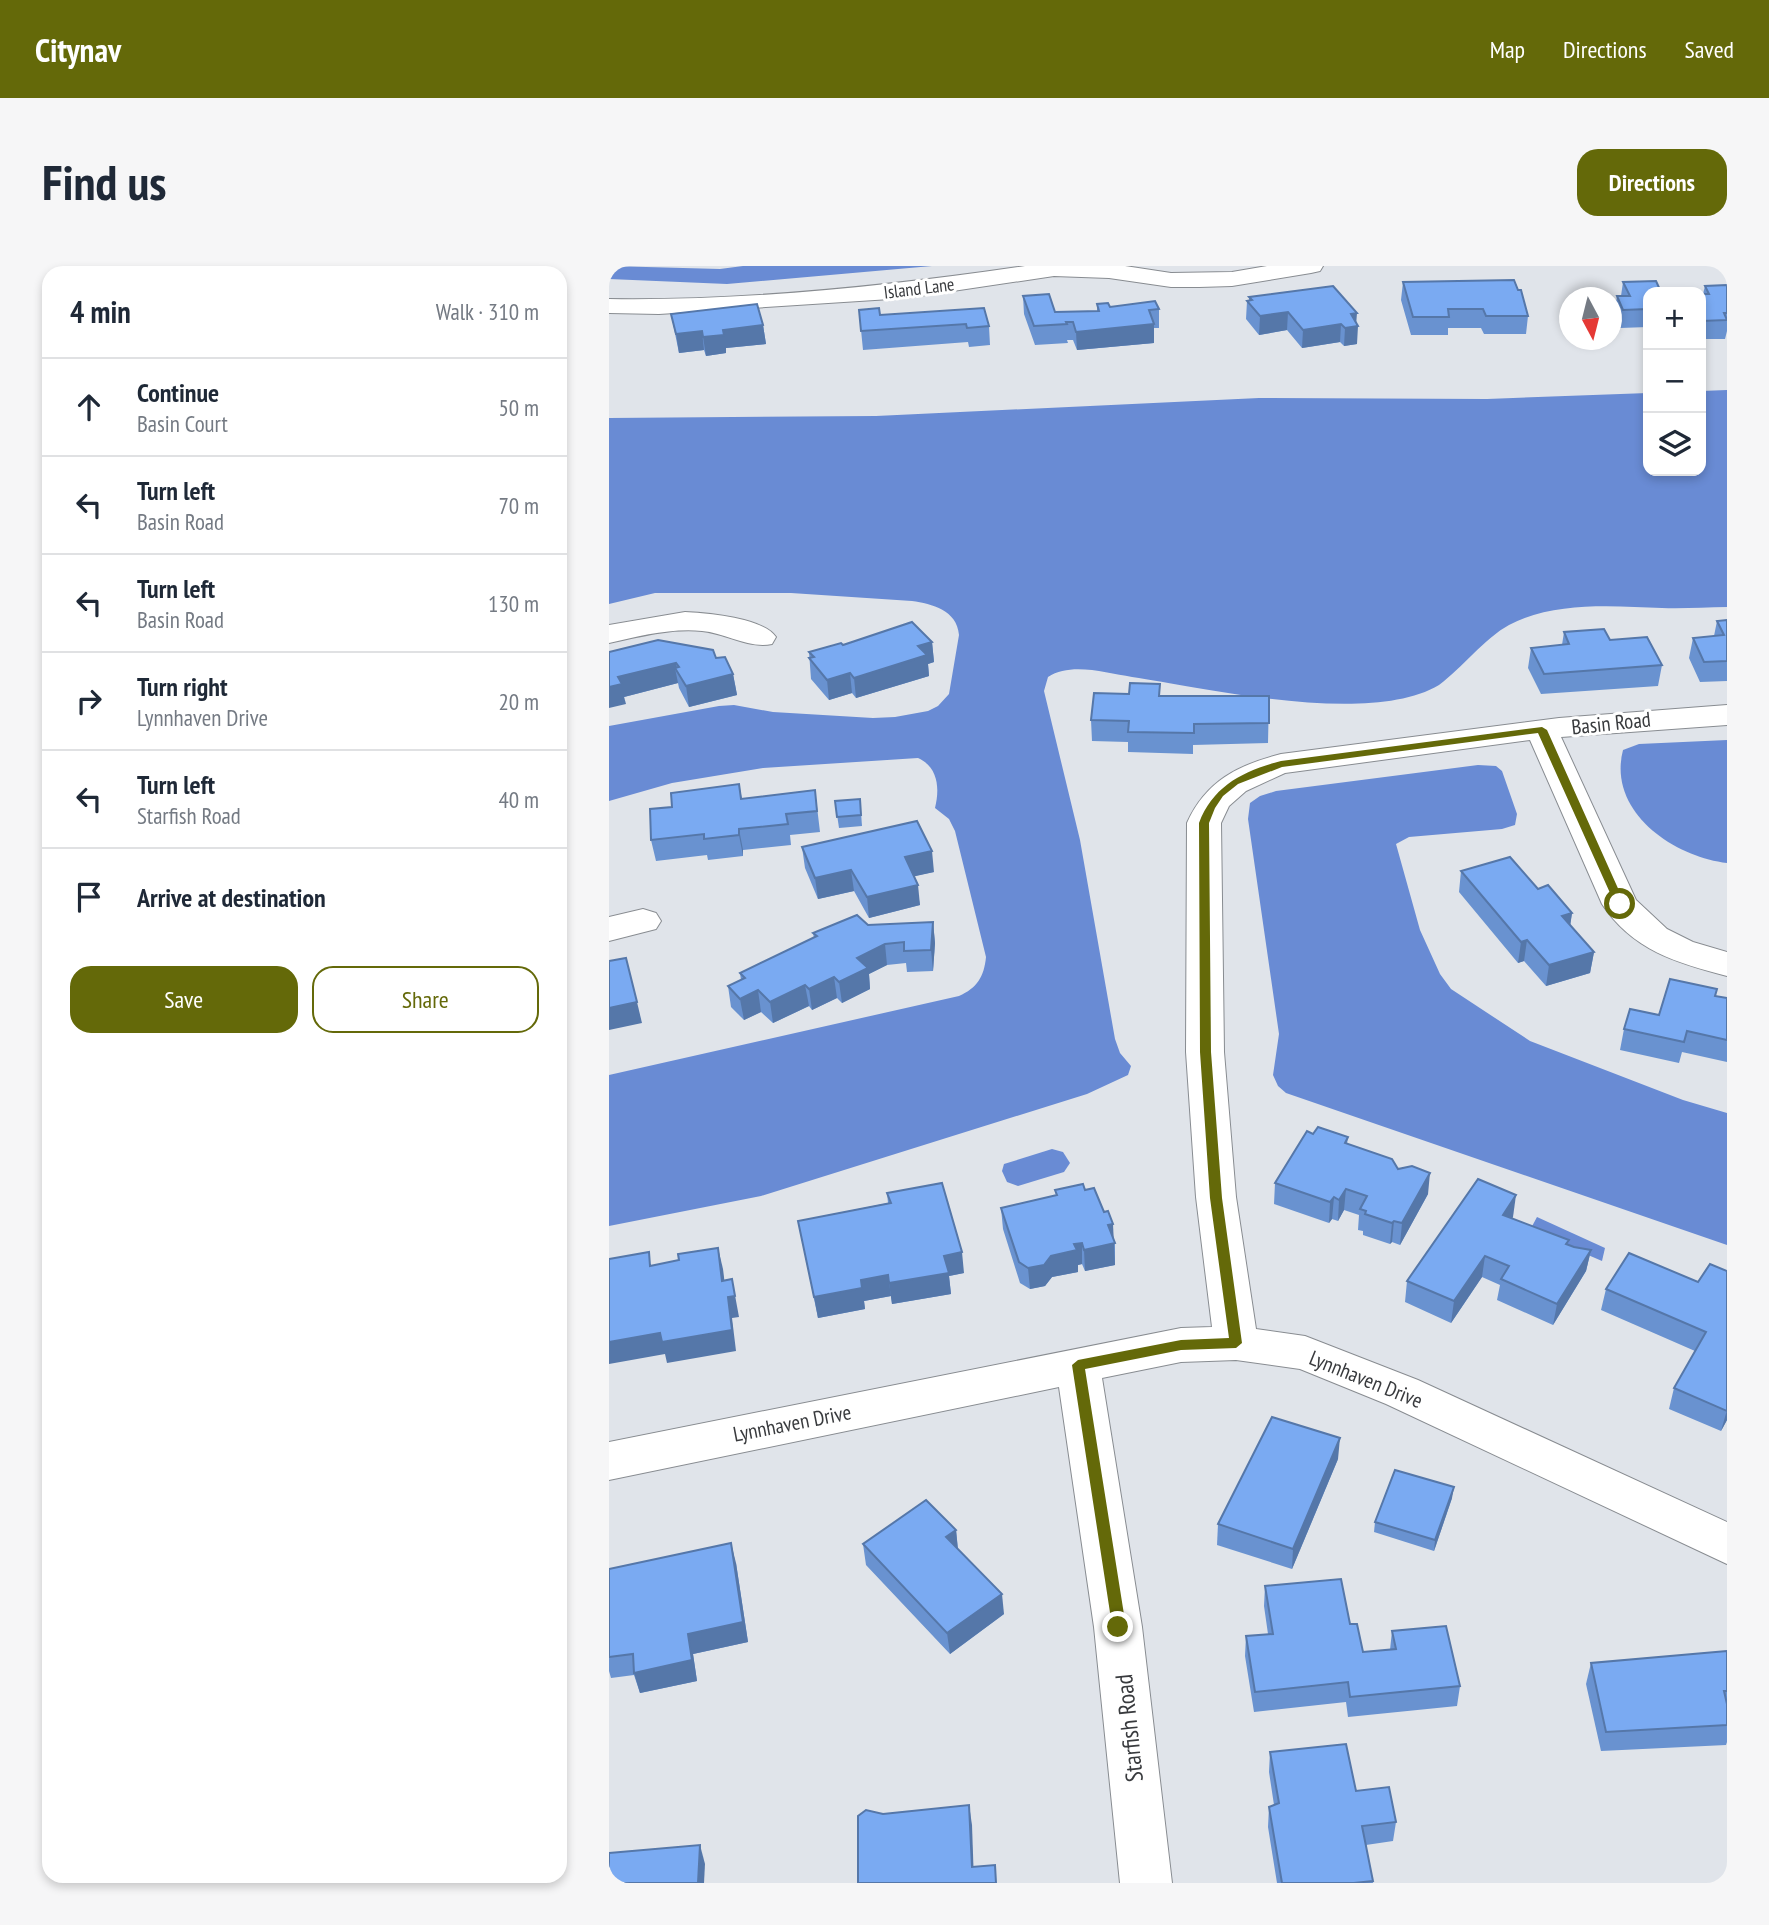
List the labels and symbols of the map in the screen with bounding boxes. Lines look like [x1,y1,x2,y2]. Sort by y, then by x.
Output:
street label: Island Lane [882,272,956,304]
north arrow [1559,287,1622,350]
street label: Basin Road [1570,705,1652,741]
route start [1604,888,1635,919]
street label: Lynnhaven Drive [1305,1344,1427,1414]
street label: Lynnhaven Drive [731,1398,853,1448]
route end [1102,1611,1133,1642]
street label: Starfish Road [1108,1673,1150,1783]

